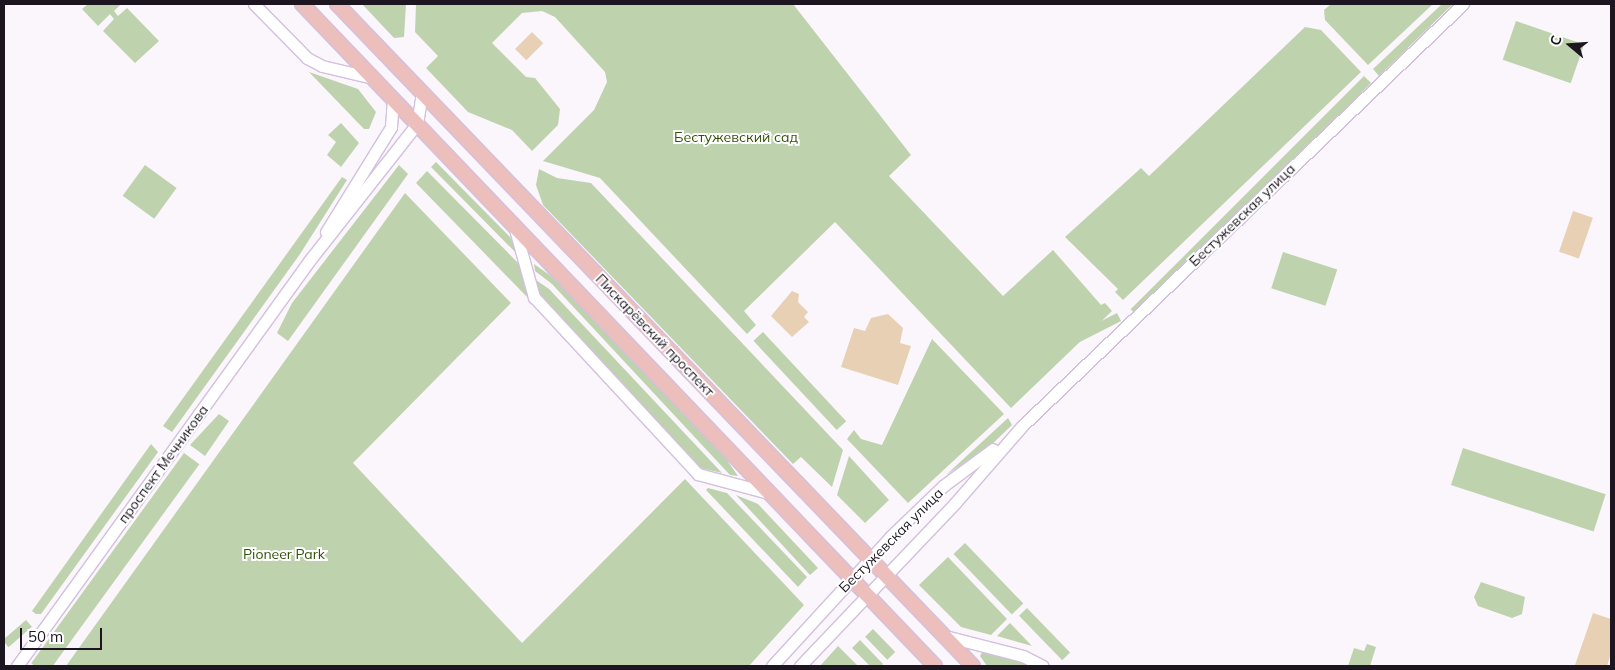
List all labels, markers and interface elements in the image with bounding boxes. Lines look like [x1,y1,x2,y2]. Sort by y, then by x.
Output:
north arrow [1545,20,1595,70]
text: С [1546,33,1566,48]
park label: Бестужевский сад [674,129,798,145]
street label: Бестужевская улица [1186,160,1298,270]
street label: Пискарёвский проспект [592,270,718,400]
street label: проспект Мечникова [114,402,212,526]
street label: Бестужевская улица [835,484,947,596]
park label: Pioneer Park [243,546,325,562]
scale bar [22,618,105,650]
text: 50 m [28,627,63,646]

